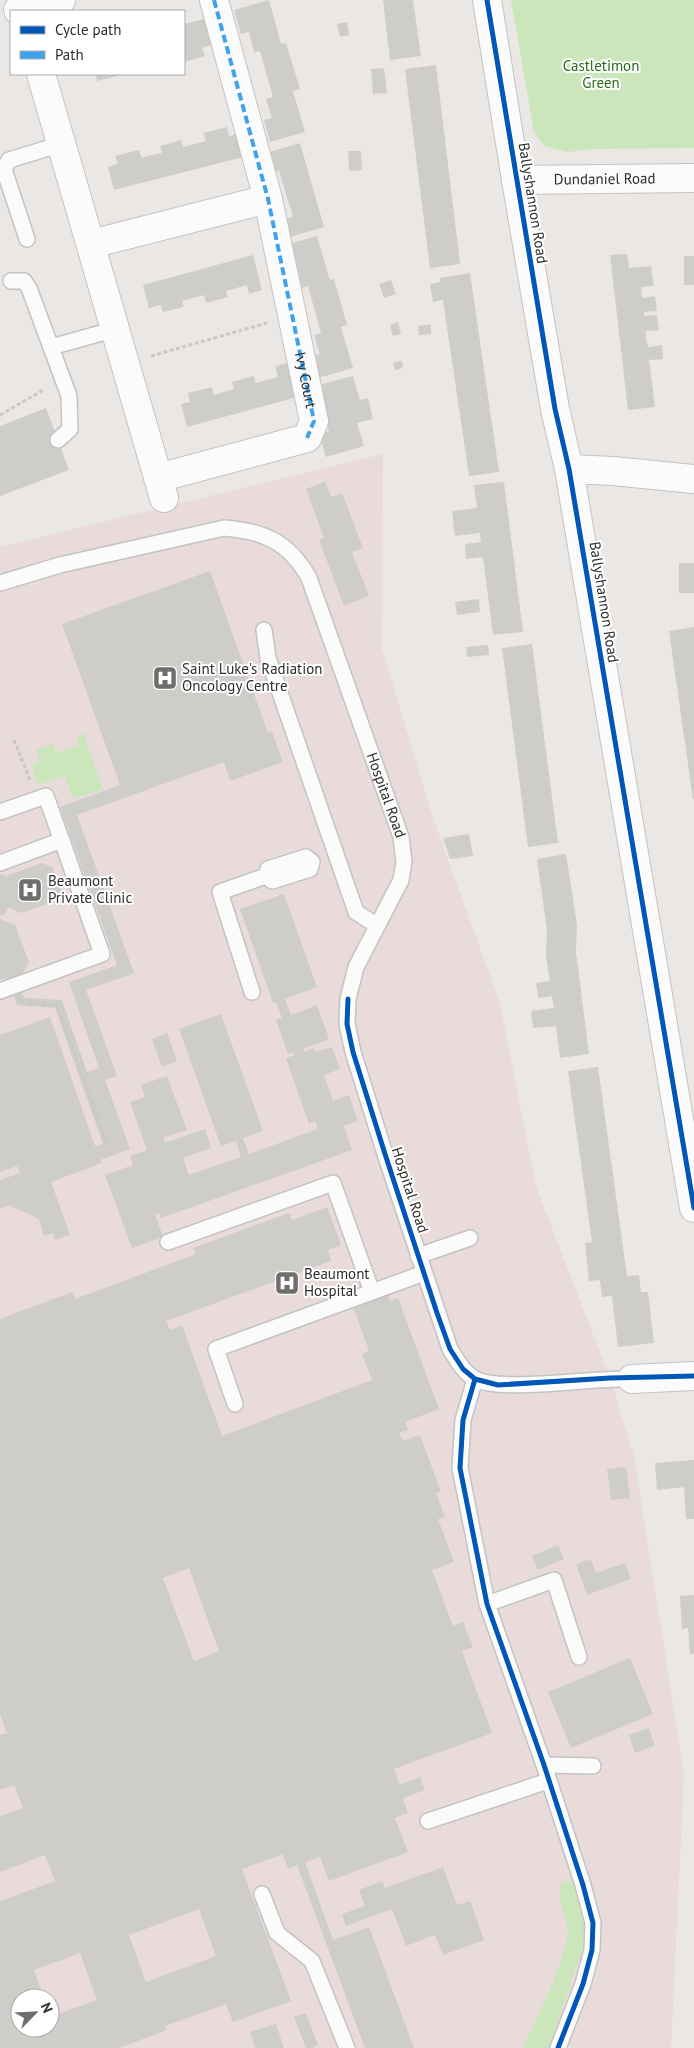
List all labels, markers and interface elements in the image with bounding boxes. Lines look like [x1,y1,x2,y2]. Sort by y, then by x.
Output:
legend [10,10,185,75]
text: Cycle path [55,20,121,39]
text: Path [55,45,84,64]
park label: Castletimon Green [563,56,639,92]
street label: Ballyshannon Road [515,141,552,265]
street label: Dundaniel Road [554,168,656,189]
street label: Ivy Court [291,350,321,410]
street label: Ballyshannon Road [586,540,623,664]
place label: Saint Luke's Radiation Oncology Centre [182,659,322,695]
hospital icon: Saint Luke's Radiation Oncology Centre [152,665,178,691]
street label: Hospital Road [363,750,411,840]
place label: Beaumont Private Clinic [48,871,132,907]
hospital icon: Beaumont Private Clinic [17,877,43,903]
street label: Hospital Road [388,1144,433,1235]
place label: Beaumont Hospital [304,1264,369,1300]
hospital icon: Beaumont Hospital [274,1270,300,1296]
north arrow [10,1988,60,2038]
text: N [37,2000,57,2016]

